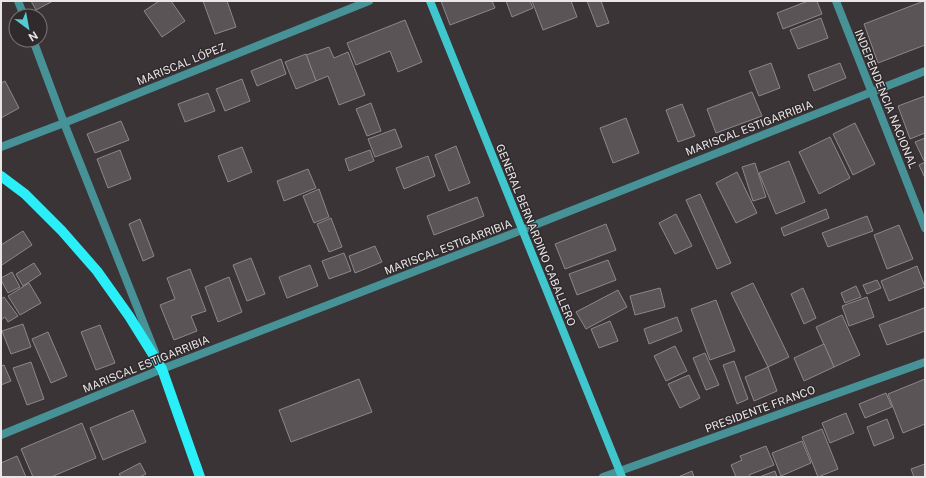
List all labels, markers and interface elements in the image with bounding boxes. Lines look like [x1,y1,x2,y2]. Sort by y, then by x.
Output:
north arrow [8,8,48,48]
street label: INDEPENDENCIA NACIONAL [853,28,919,170]
text: N [26,29,40,44]
street label: MARISCAL LÓPEZ [135,40,227,87]
street label: MARISCAL ESTIGARRIBIA [684,98,815,158]
street label: GENERAL BERNARDINO CABALLERO [494,142,578,328]
street label: MARISCAL ESTIGARRIBIA [383,217,514,277]
street label: MARISCAL ESTIGARRIBIA [81,333,211,395]
street label: PRESIDENTE FRANCO [703,383,817,435]

